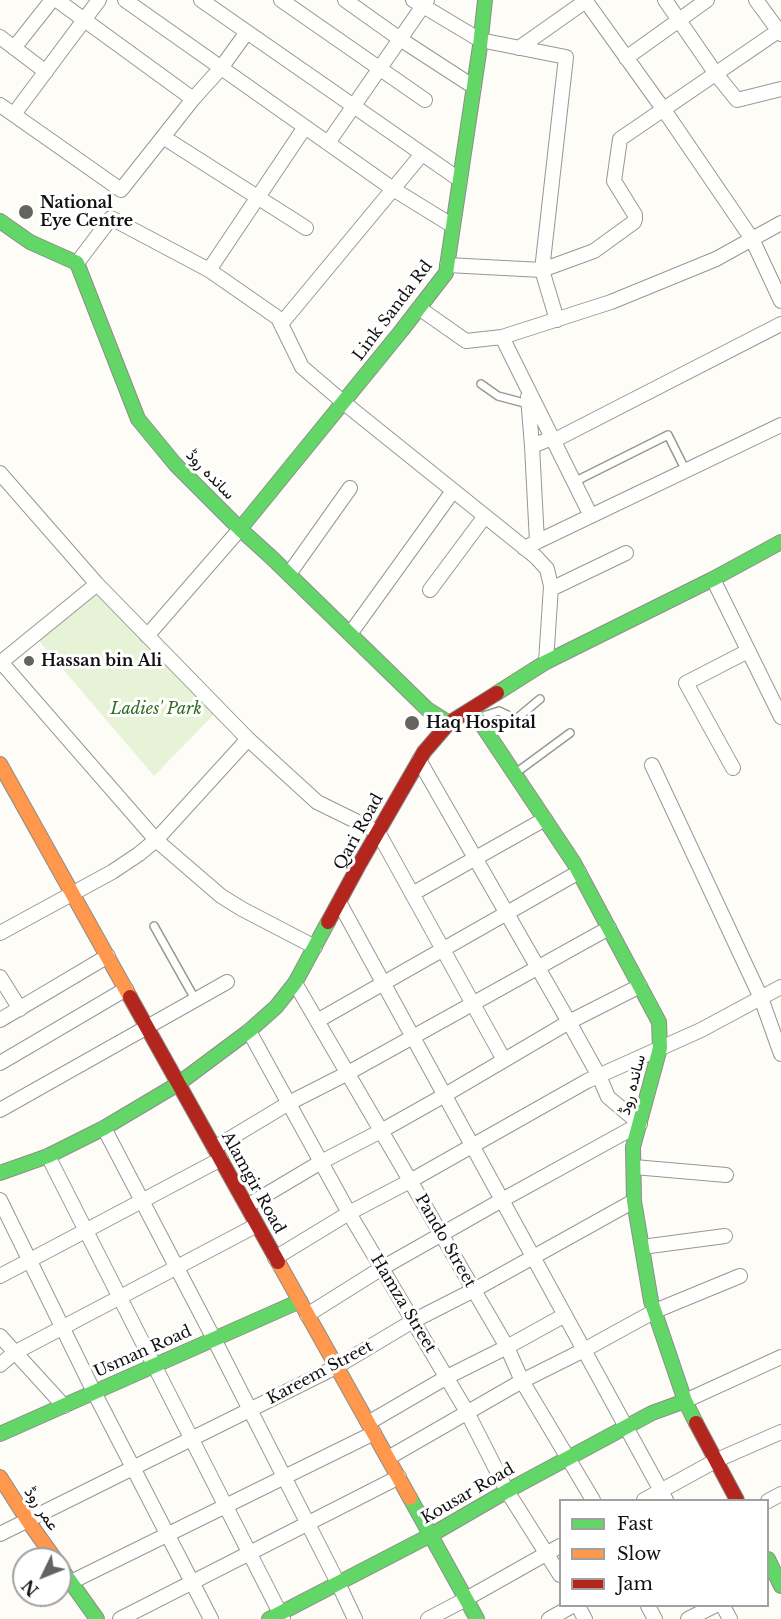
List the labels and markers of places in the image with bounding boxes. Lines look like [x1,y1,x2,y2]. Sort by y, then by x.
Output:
place label: National Eye Centre [40,193,133,231]
marker: National Eye Centre [17,203,35,221]
place label: Hassan bin Ali [41,651,162,671]
marker: Hassan bin Ali [22,654,36,668]
place label: Haq Hospital [426,713,536,733]
marker: Haq Hospital [403,714,421,732]

